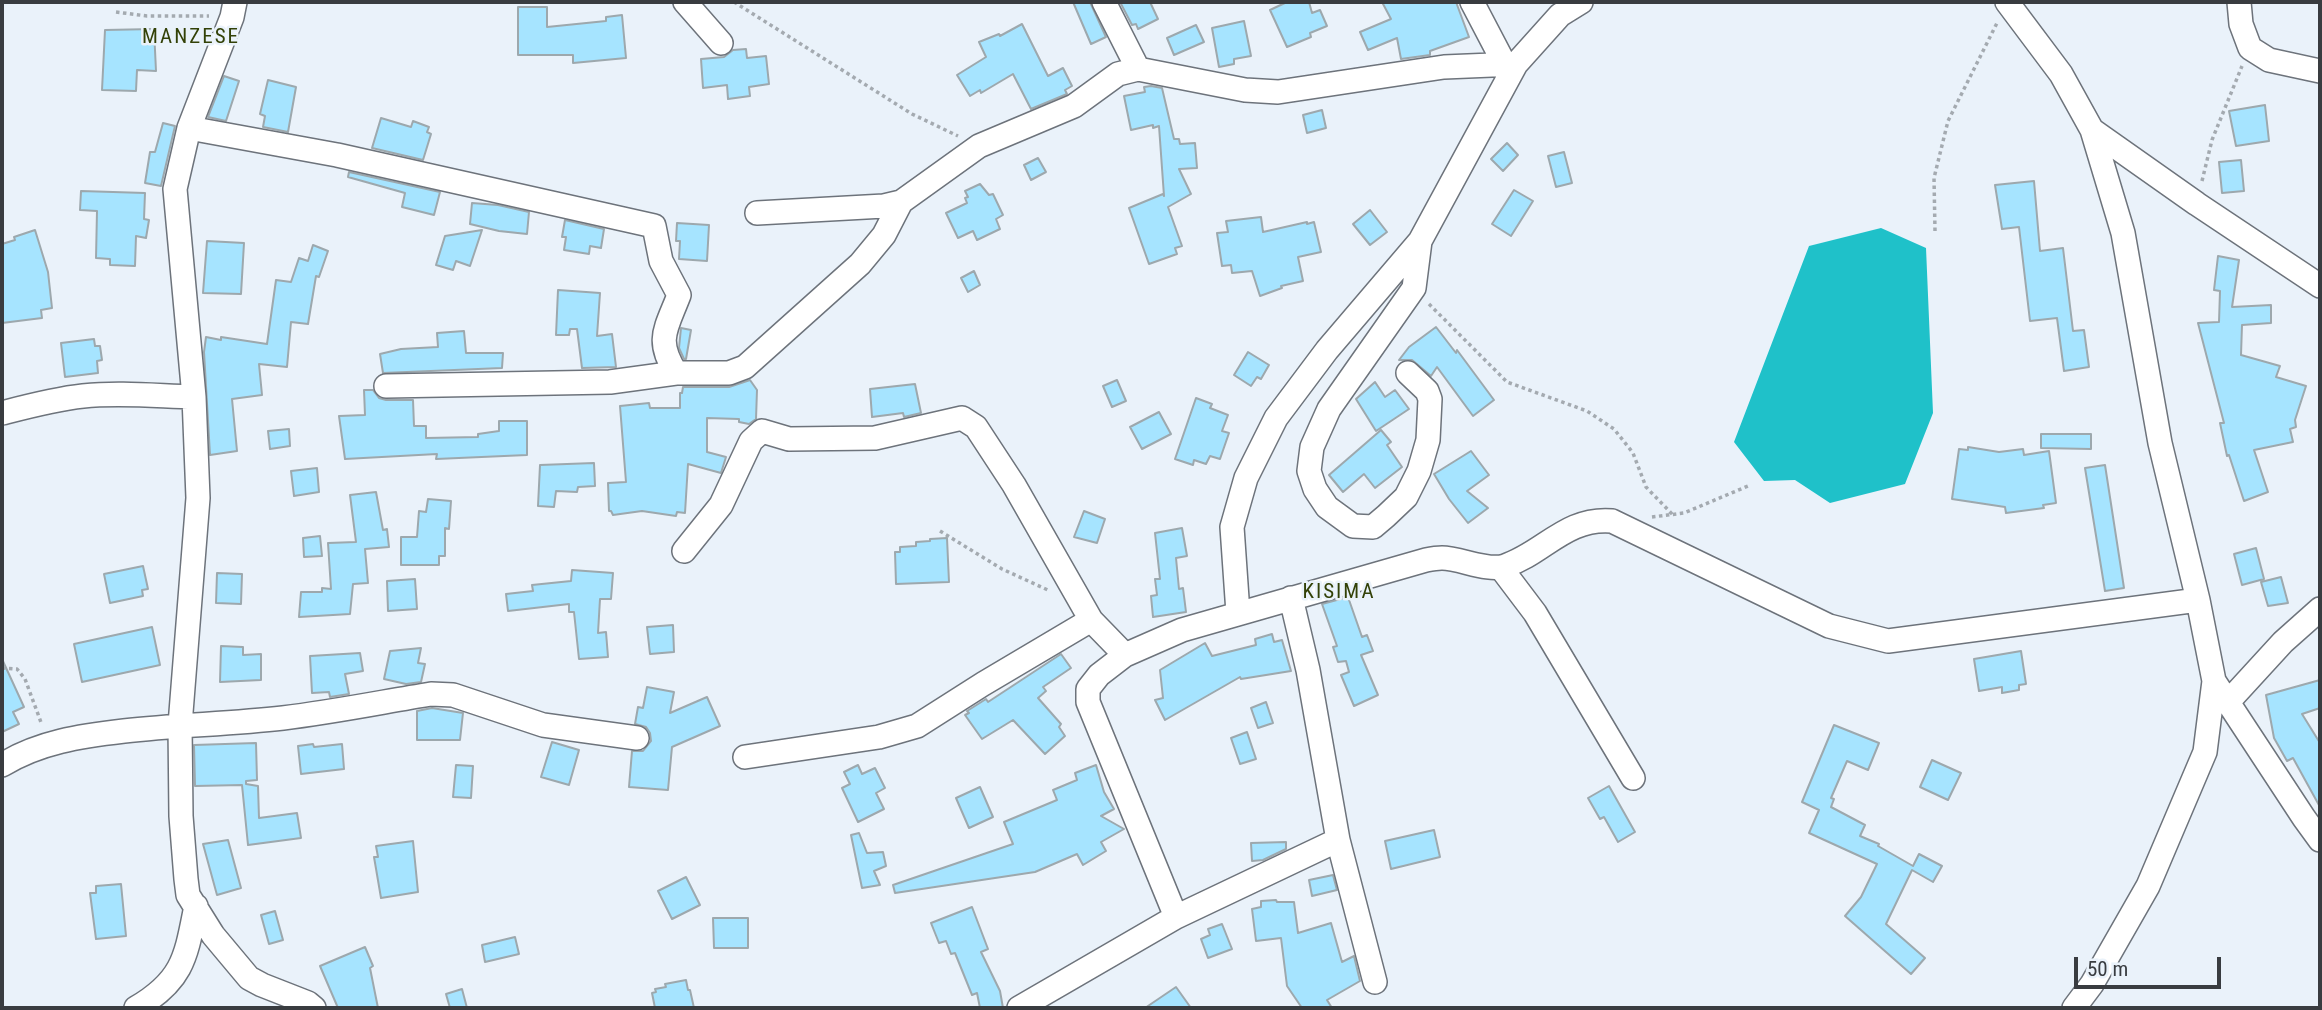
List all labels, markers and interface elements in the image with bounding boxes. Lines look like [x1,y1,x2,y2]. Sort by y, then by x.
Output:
district label: MANZESE [143,25,239,51]
district label: KISIMA [1303,580,1375,606]
scale bar [2077,944,2224,988]
text: 50 m [2087,957,2128,981]

